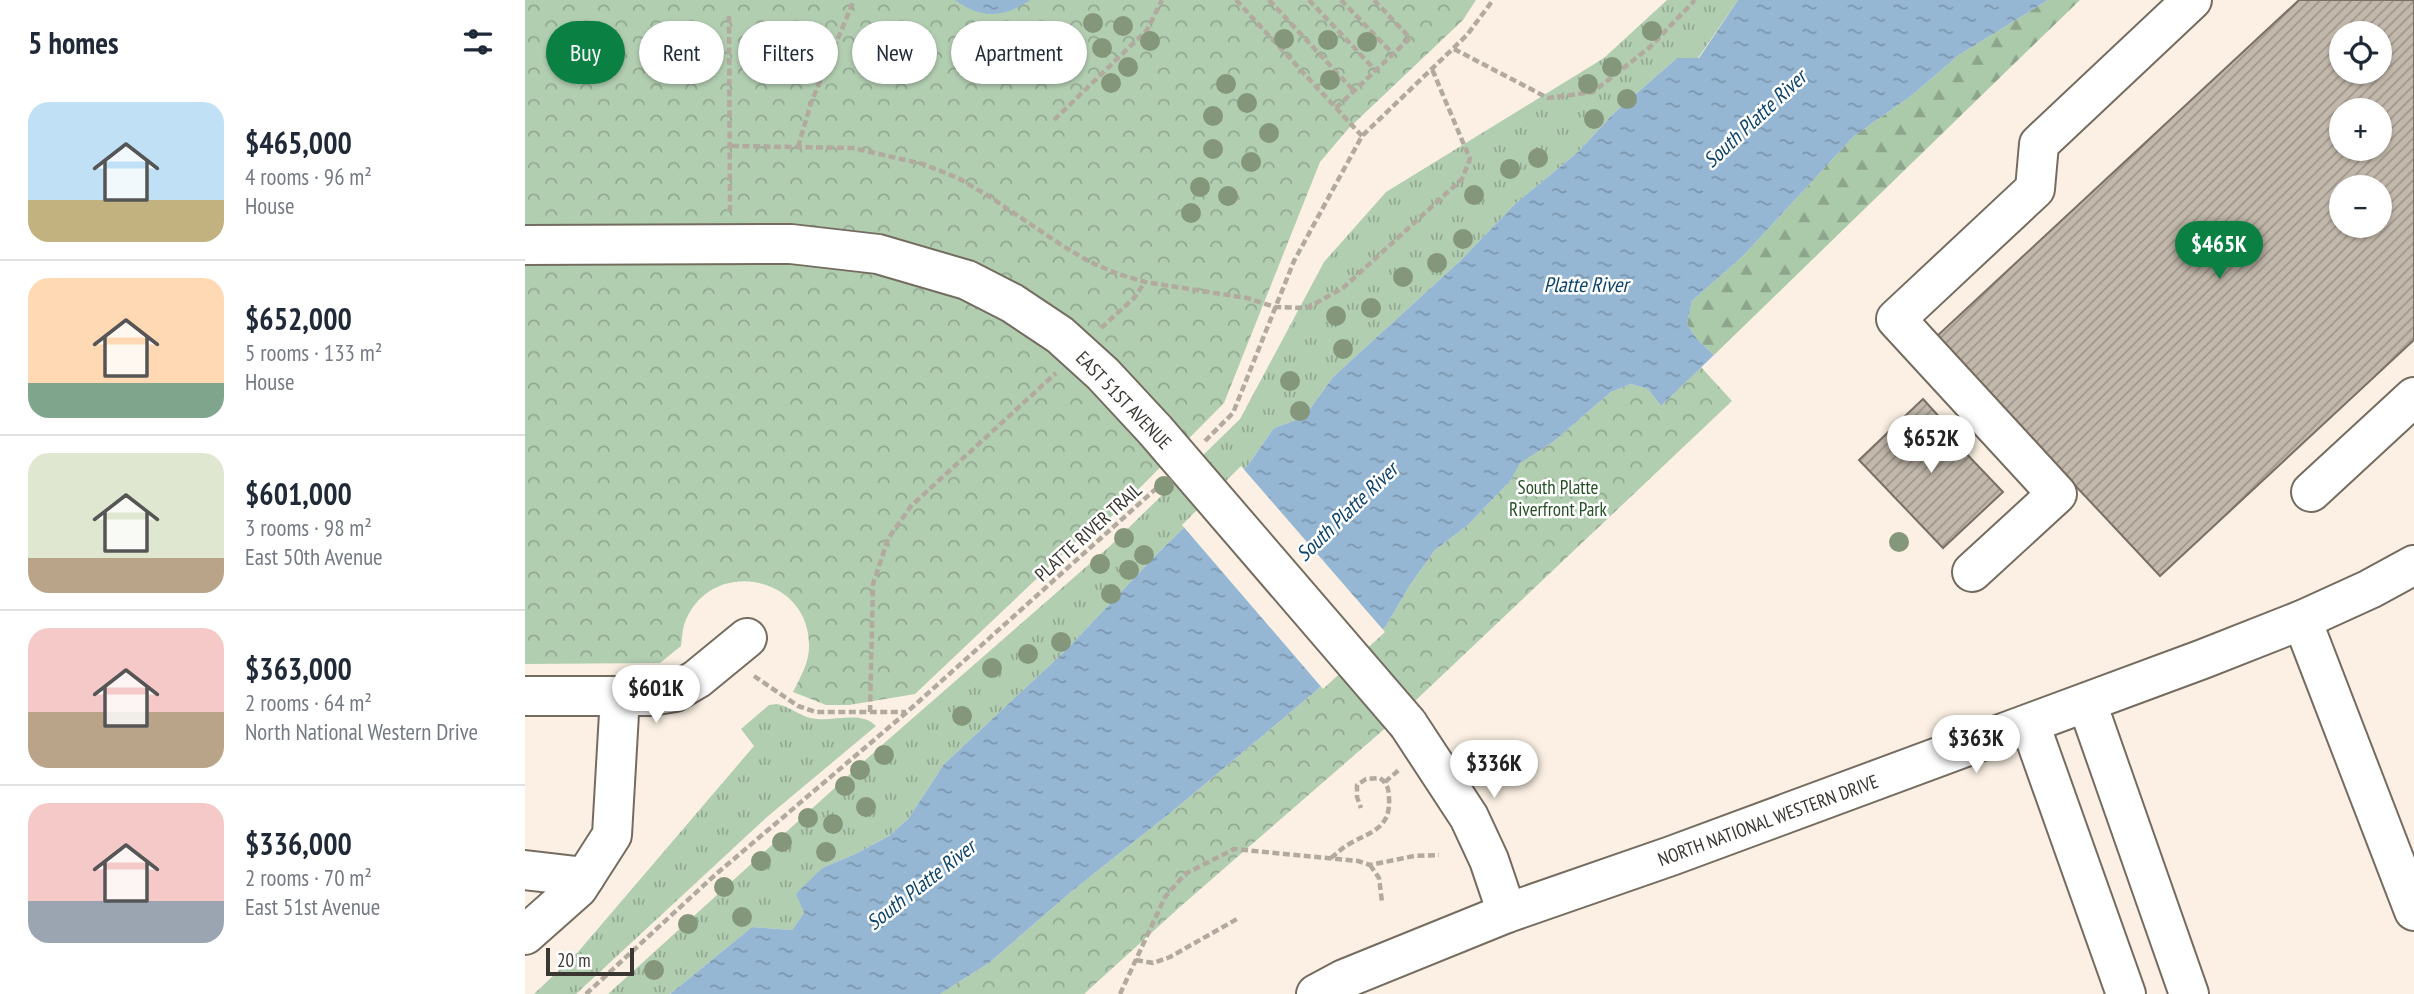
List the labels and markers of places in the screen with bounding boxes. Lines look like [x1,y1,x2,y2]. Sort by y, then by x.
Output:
pin: $465K [2170,222,2268,281]
pin: $652K [1882,416,1980,475]
pin: $601K [607,666,705,725]
pin: $363K [1927,716,2025,775]
pin: $336K [1445,740,1543,800]

